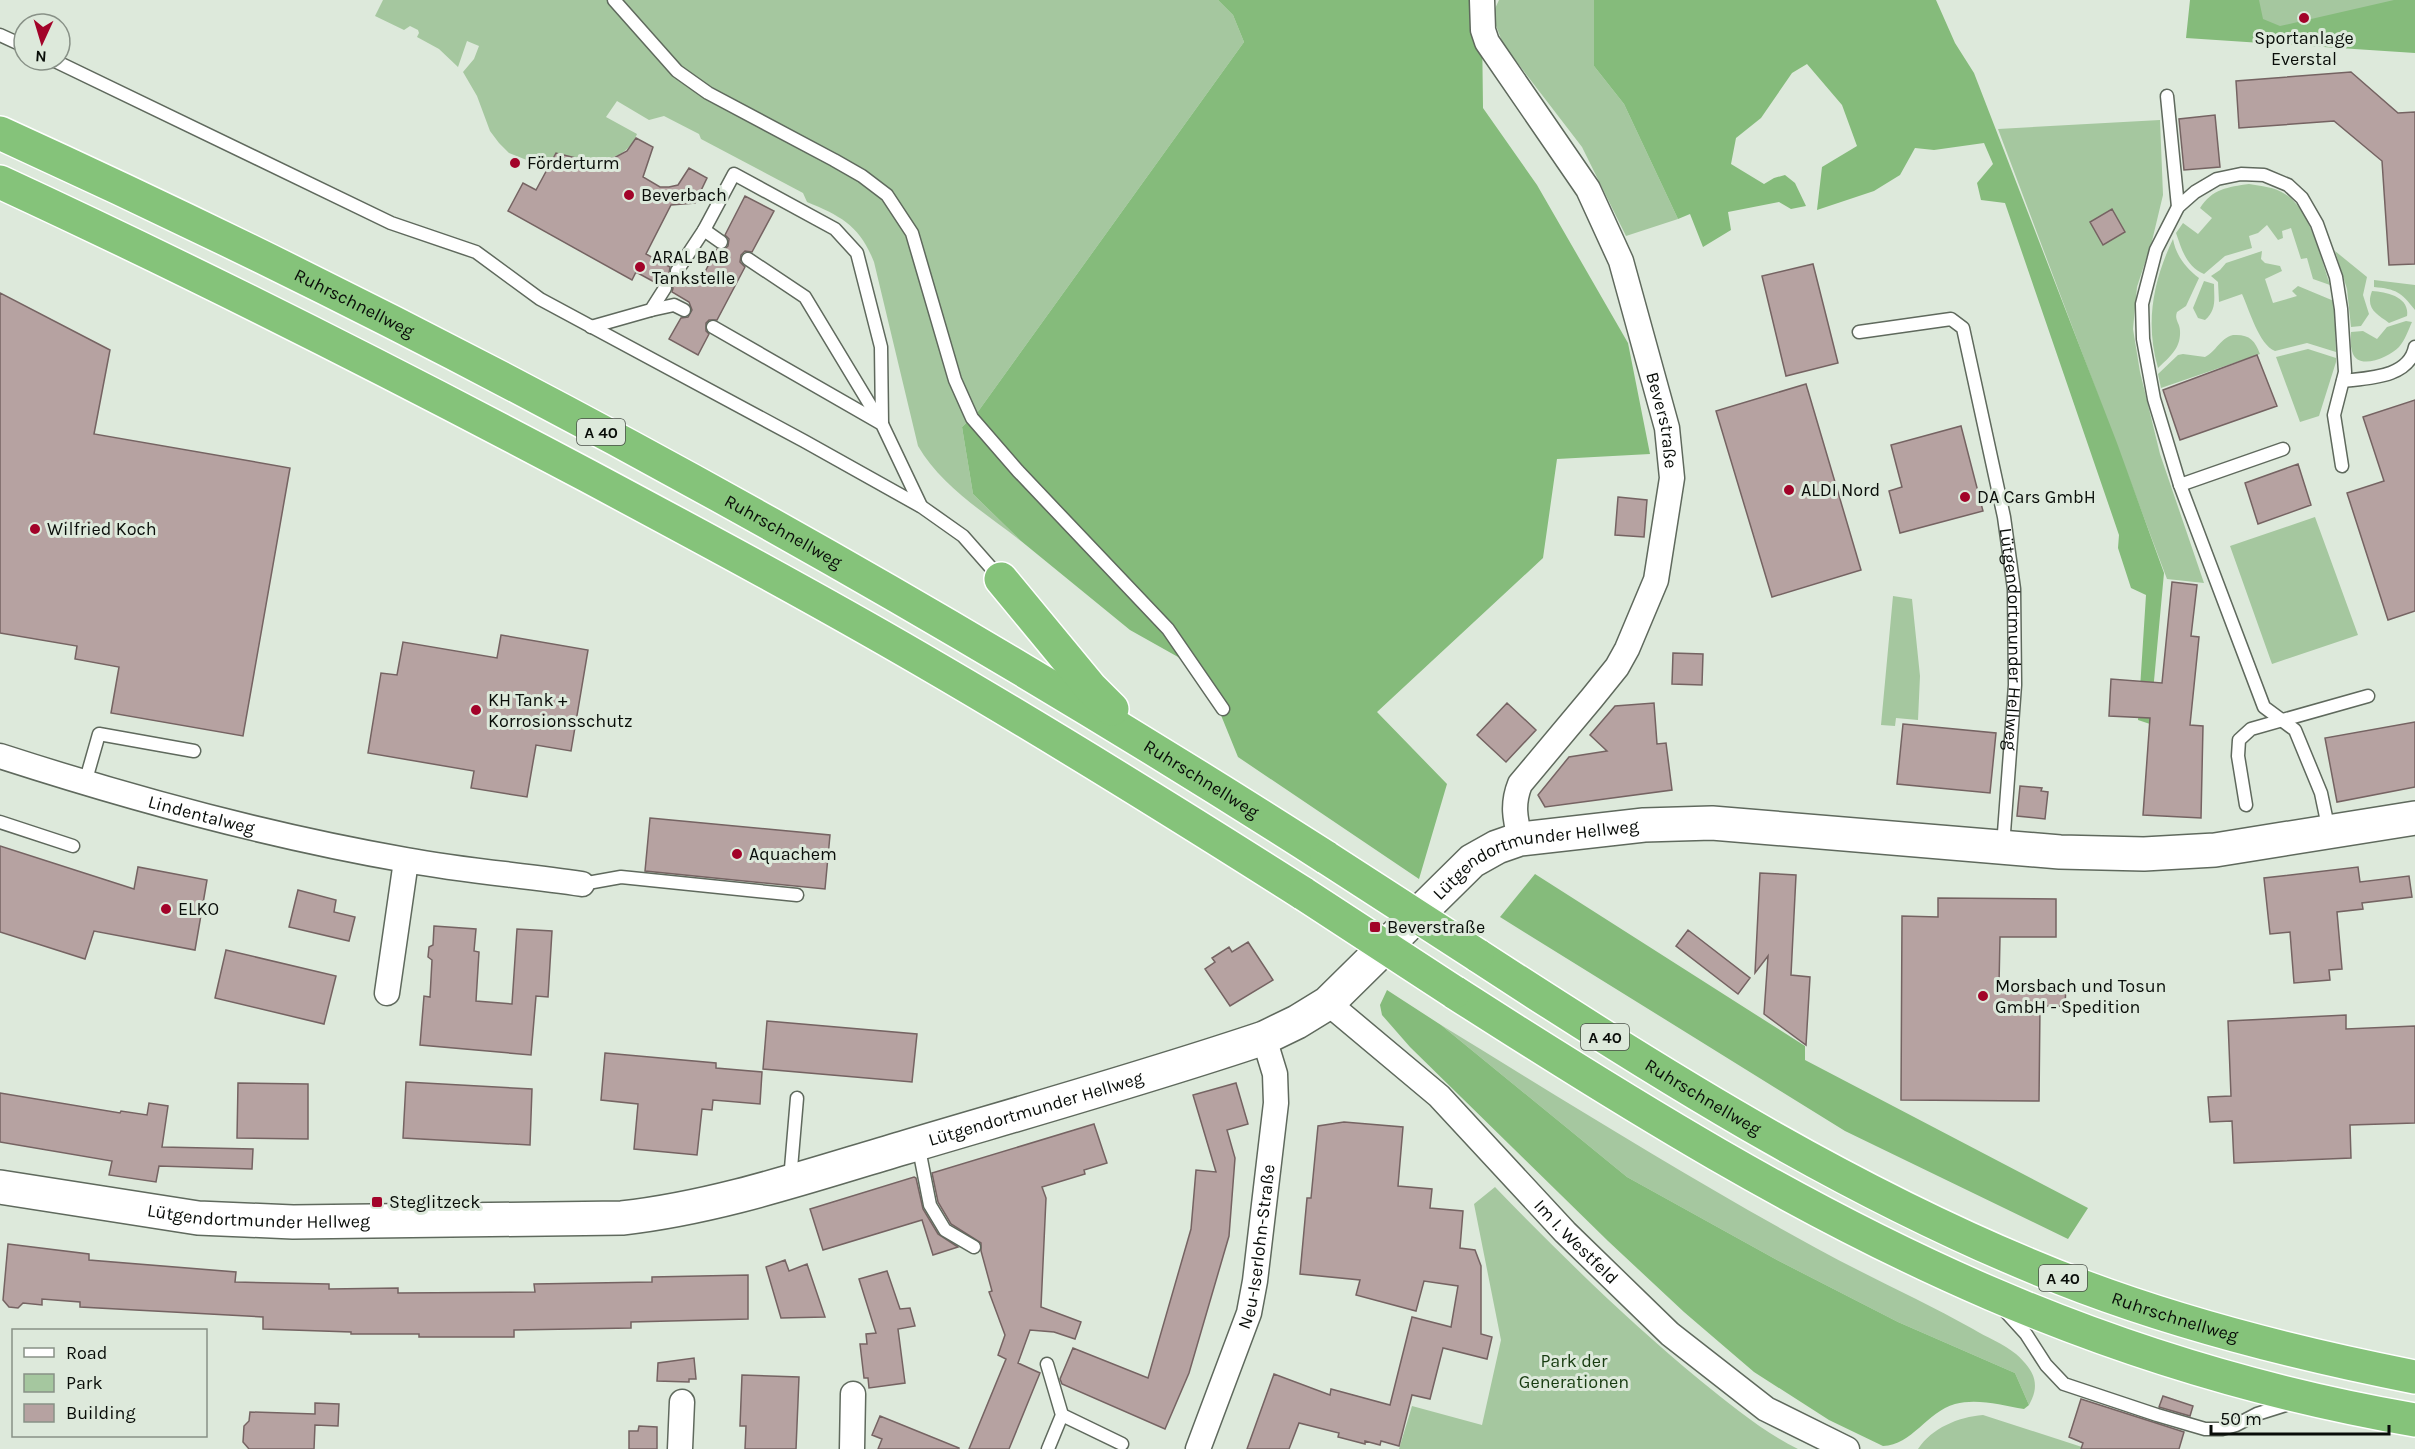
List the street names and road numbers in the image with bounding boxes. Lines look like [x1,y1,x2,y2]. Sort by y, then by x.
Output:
street label: Ruhrschnellweg [291,264,418,342]
street label: Beverstraße [1641,370,1682,470]
road number: A 40 [577,419,625,445]
street label: Ruhrschnellweg [720,490,846,573]
street label: Lütgendortmunder Hellweg [1995,526,2026,751]
street label: Ruhrschnellweg [1140,735,1263,823]
street label: Lindentalweg [146,790,257,839]
street label: Lütgendortmunder Hellweg [1428,815,1640,905]
road number: A 40 [1581,1024,1629,1050]
street label: Ruhrschnellweg [1641,1054,1765,1140]
street label: Lütgendortmunder Hellweg [926,1066,1146,1151]
street label: Neu-Iserlohn-Straße [1233,1163,1280,1332]
street label: Im I. Westfeld [1529,1195,1623,1289]
street label: Lütgendortmunder Hellweg [146,1199,370,1233]
road number: A 40 [2039,1265,2087,1291]
street label: Ruhrschnellweg [2109,1287,2241,1347]

